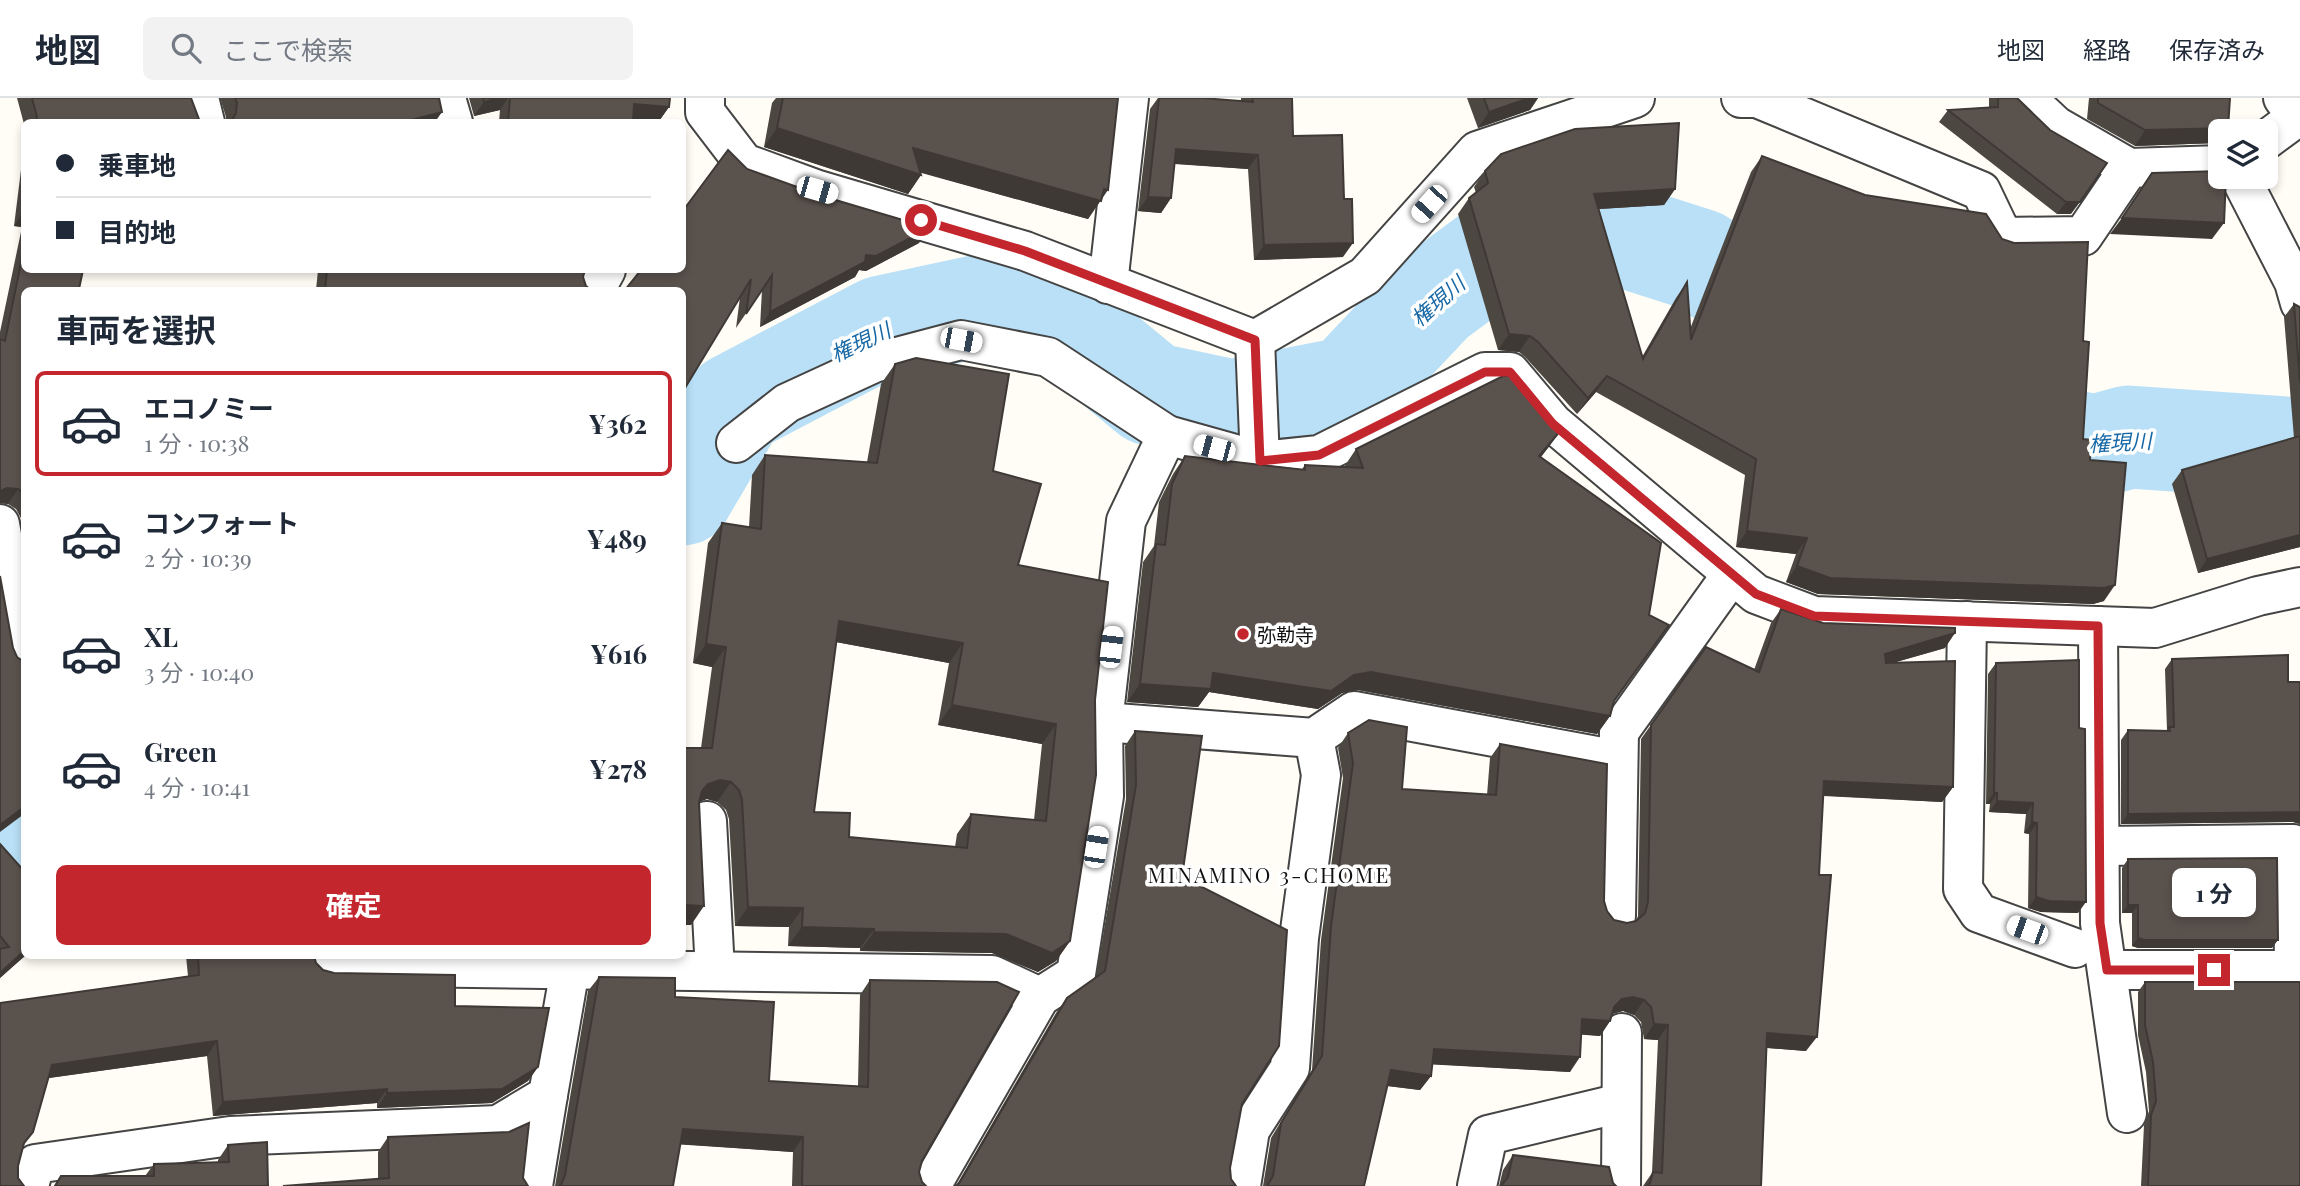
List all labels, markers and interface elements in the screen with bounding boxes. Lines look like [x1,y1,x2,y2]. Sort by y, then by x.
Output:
search box [143,17,633,80]
text: 地図 [35,26,101,70]
icon: search [167,29,205,67]
text: ここで検索 [223,32,353,67]
text: 地図 [1997,33,2045,65]
text: 経路 [2083,33,2131,65]
text: 保存済み [2169,33,2265,65]
map controls [2208,119,2278,189]
button: layers [2208,119,2278,189]
text: 乗車地 [98,147,176,182]
car [794,174,841,206]
car [1408,181,1451,227]
route start [905,204,937,236]
text: 目的地 [98,214,176,249]
water label: 権現川 [1404,267,1471,331]
text: 車両を選択 [56,307,216,350]
water label: 権現川 [826,314,896,367]
car [939,326,984,354]
text: エコノミー [144,390,274,425]
icon: car [60,392,123,455]
text: ¥362 [588,406,647,441]
water label: 権現川 [2088,425,2154,457]
text: 1 分 · 10:38 [144,427,250,458]
car [1191,432,1238,464]
text: コンフォート [144,505,299,540]
icon: car [60,507,123,570]
text: ¥489 [587,521,647,556]
text: 2 分 · 10:39 [144,542,252,573]
text: XL [144,619,178,654]
place label: 弥勒寺 [1257,621,1314,647]
icon: car [60,622,123,685]
car [1099,625,1124,669]
marker: 弥勒寺 [1235,626,1251,642]
text: ¥616 [590,636,647,671]
text: 3 分 · 10:40 [144,656,254,687]
text: Green [144,734,217,769]
icon: car [60,737,123,800]
text: ¥278 [589,751,647,786]
text: 4 分 · 10:41 [144,771,250,802]
car [1083,825,1110,869]
district label: MINAMINO 3-CHOME [1148,860,1390,888]
button: 確定 [56,865,651,945]
callout: 1 分 [2172,868,2256,918]
text: 1 分 [2195,877,2233,908]
car [2004,913,2051,947]
route end [2198,954,2230,986]

